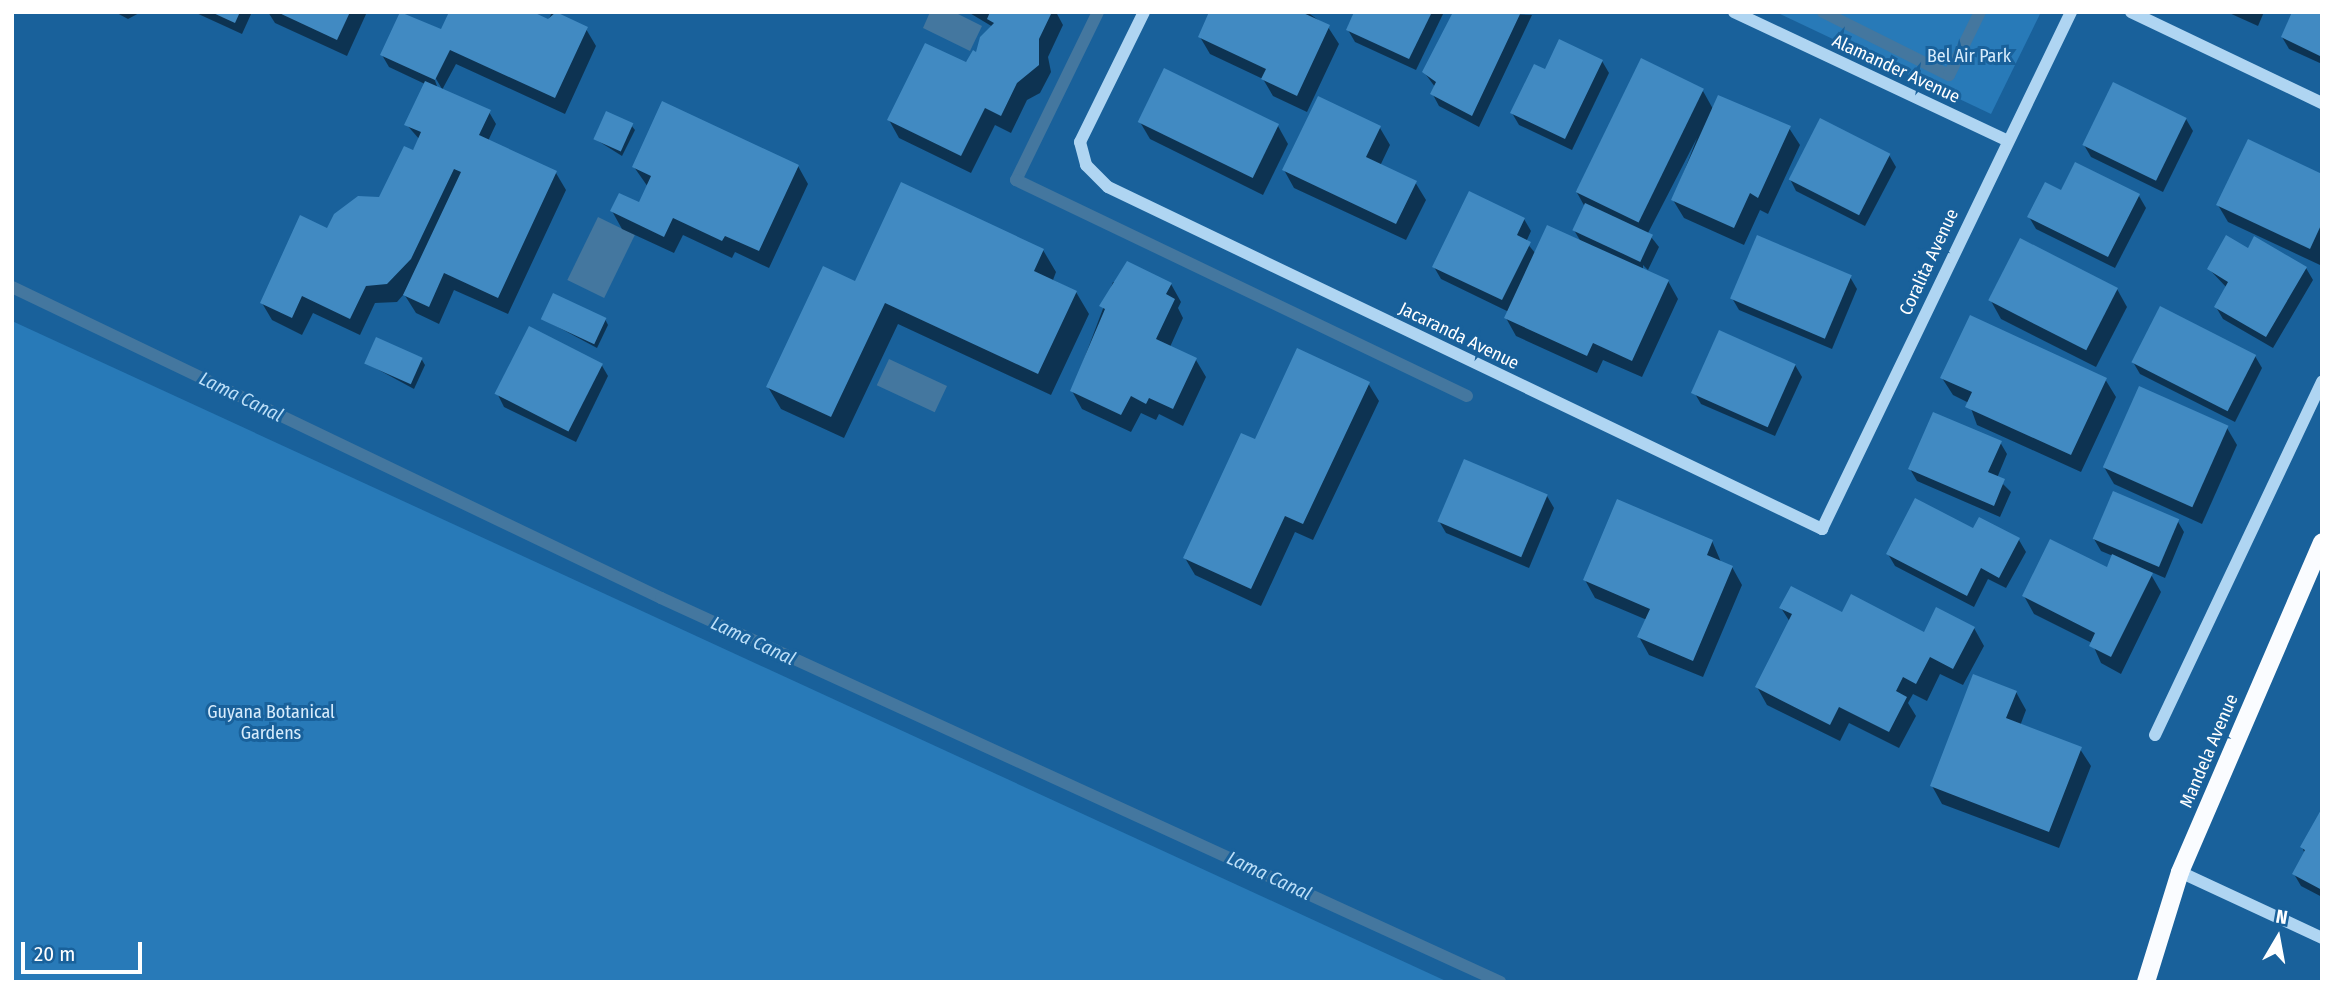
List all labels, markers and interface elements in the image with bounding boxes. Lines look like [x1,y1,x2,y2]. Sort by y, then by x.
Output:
street label: Alamander Avenue [1829,30,1963,108]
park label: Bel Air Park [1927,45,2011,67]
street label: Coralita Avenue [1895,205,1963,319]
street label: Jacaranda Avenue [1395,298,1523,374]
water label: Lama Canal [195,367,287,427]
water label: Lama Canal [707,612,799,670]
street label: Mandela Avenue [2175,691,2243,811]
park label: Guyana Botanical Gardens [207,702,335,744]
water label: Lama Canal [1223,847,1315,905]
north arrow [2243,903,2313,973]
text: N [2274,905,2289,929]
scale bar [24,928,145,972]
text: 20 m [34,941,75,967]

